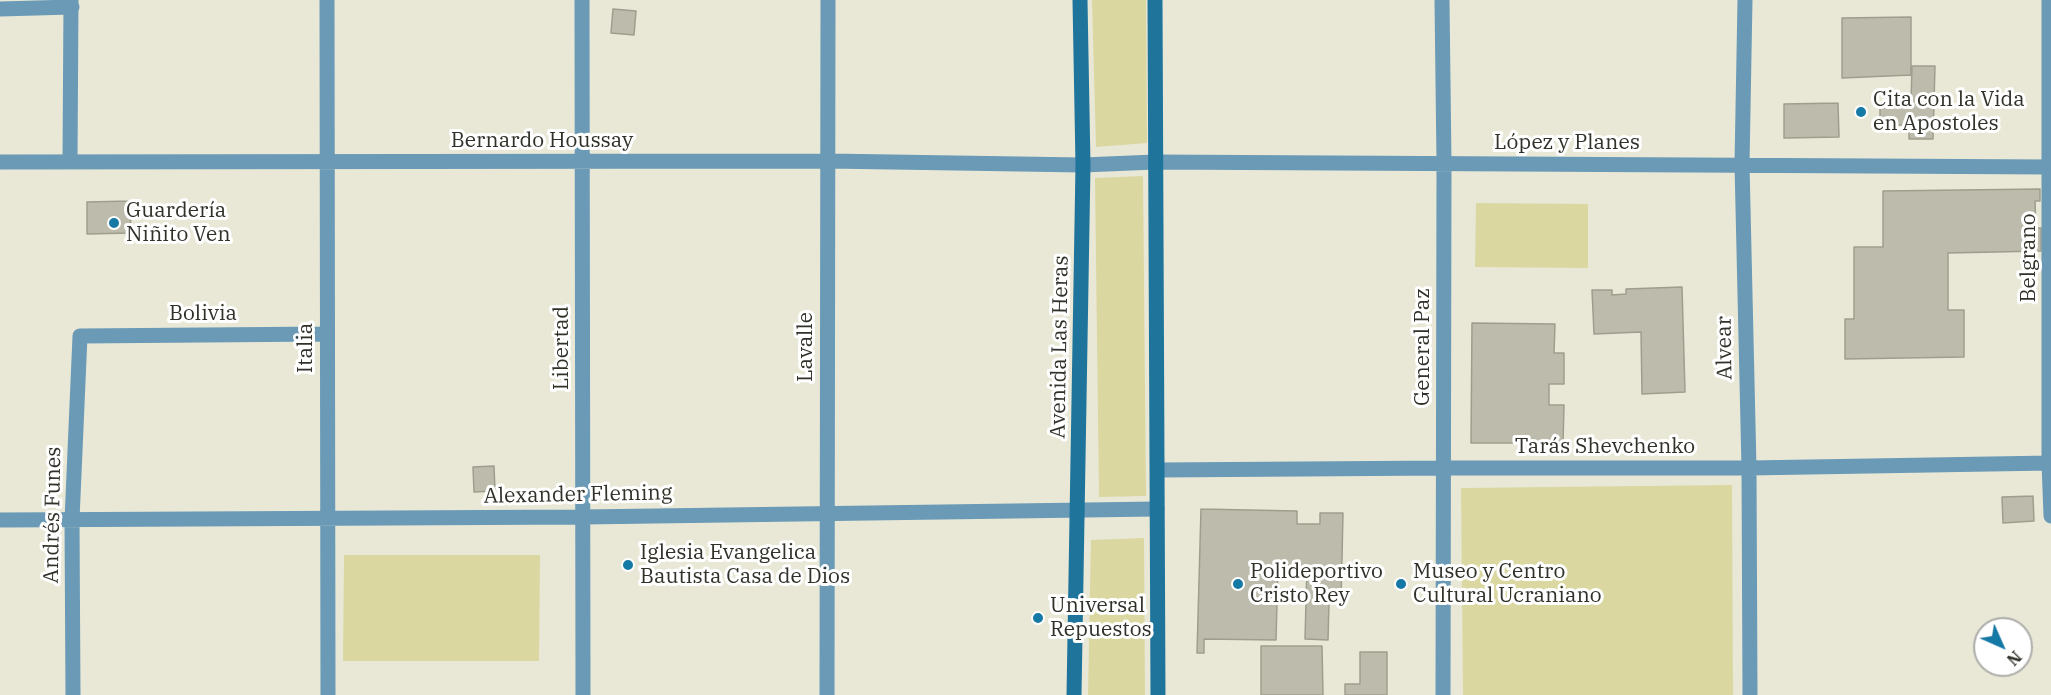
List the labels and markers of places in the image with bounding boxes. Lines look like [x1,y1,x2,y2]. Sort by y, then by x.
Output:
place label: Cita con la Vida en Apostoles [1873,87,2025,137]
marker: Cita con la Vida en Apostoles [1854,105,1868,119]
place label: Guardería Niñito Ven [126,198,231,248]
marker: Guardería Niñito Ven [107,216,121,230]
place label: Iglesia Evangelica Bautista Casa de Dios [640,540,850,590]
marker: Iglesia Evangelica Bautista Casa de Dios [621,558,635,572]
place label: Polideportivo Cristo Rey [1250,559,1383,609]
place label: Museo y Centro Cultural Ucraniano [1413,559,1602,609]
marker: Polideportivo Cristo Rey [1231,577,1245,591]
marker: Museo y Centro Cultural Ucraniano [1394,577,1408,591]
place label: Universal Repuestos [1050,593,1152,643]
marker: Universal Repuestos [1031,611,1045,625]

